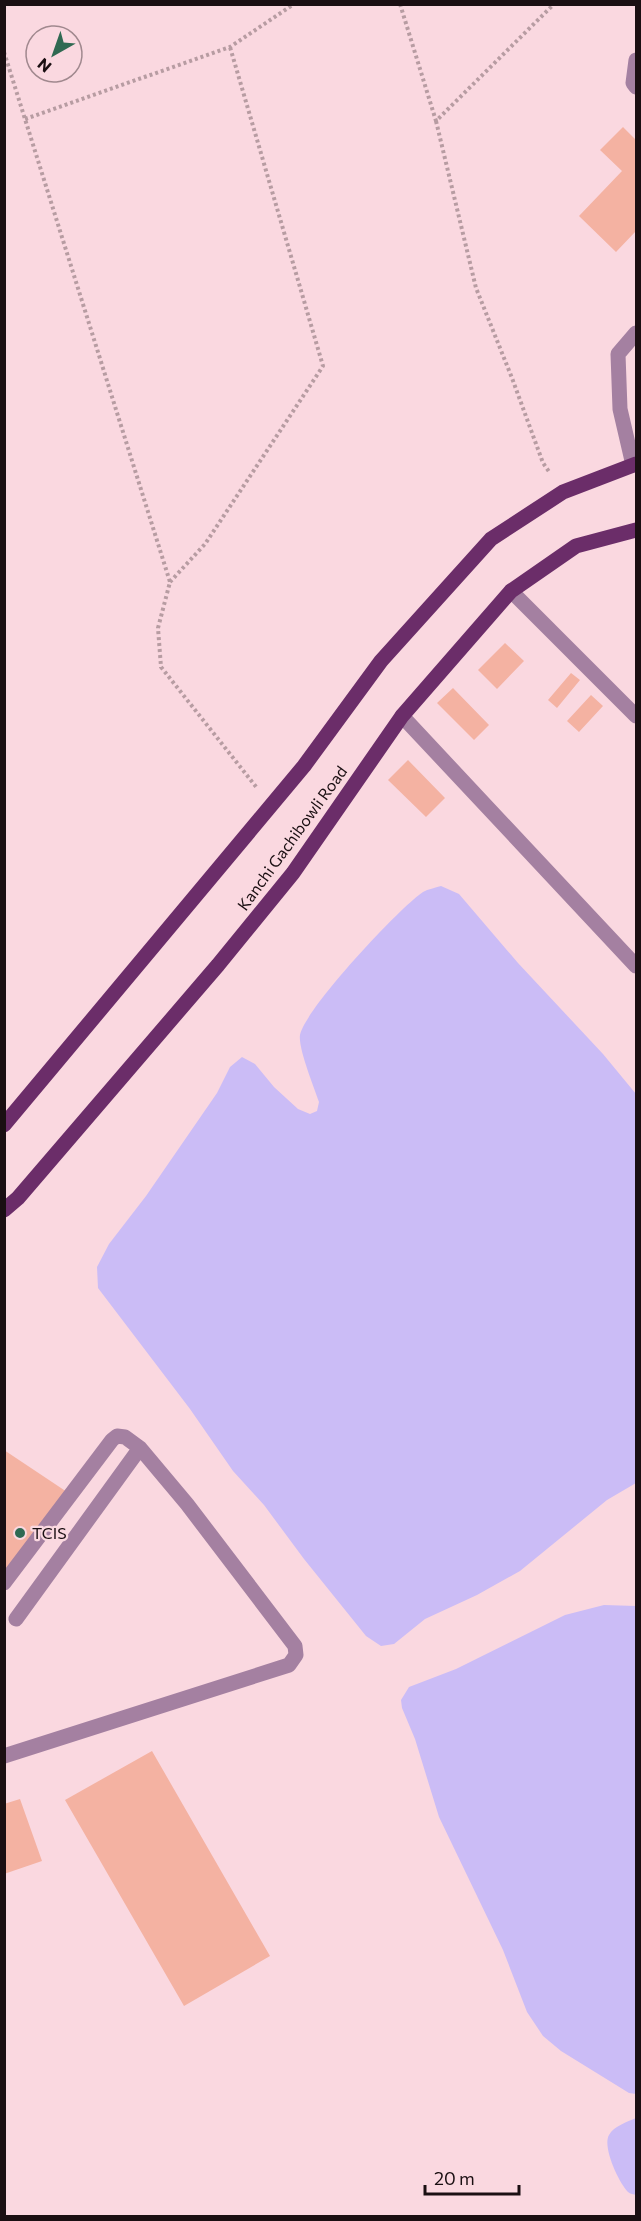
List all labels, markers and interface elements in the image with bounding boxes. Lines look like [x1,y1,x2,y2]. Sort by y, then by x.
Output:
north arrow [24,24,84,84]
text: N [33,55,55,77]
street label: Kanchi Gachibowli Road [233,762,350,914]
place label: TCIS [32,1523,67,1542]
marker: TCIS [13,1526,27,1540]
scale bar [425,2158,520,2196]
text: 20 m [434,2167,475,2189]

